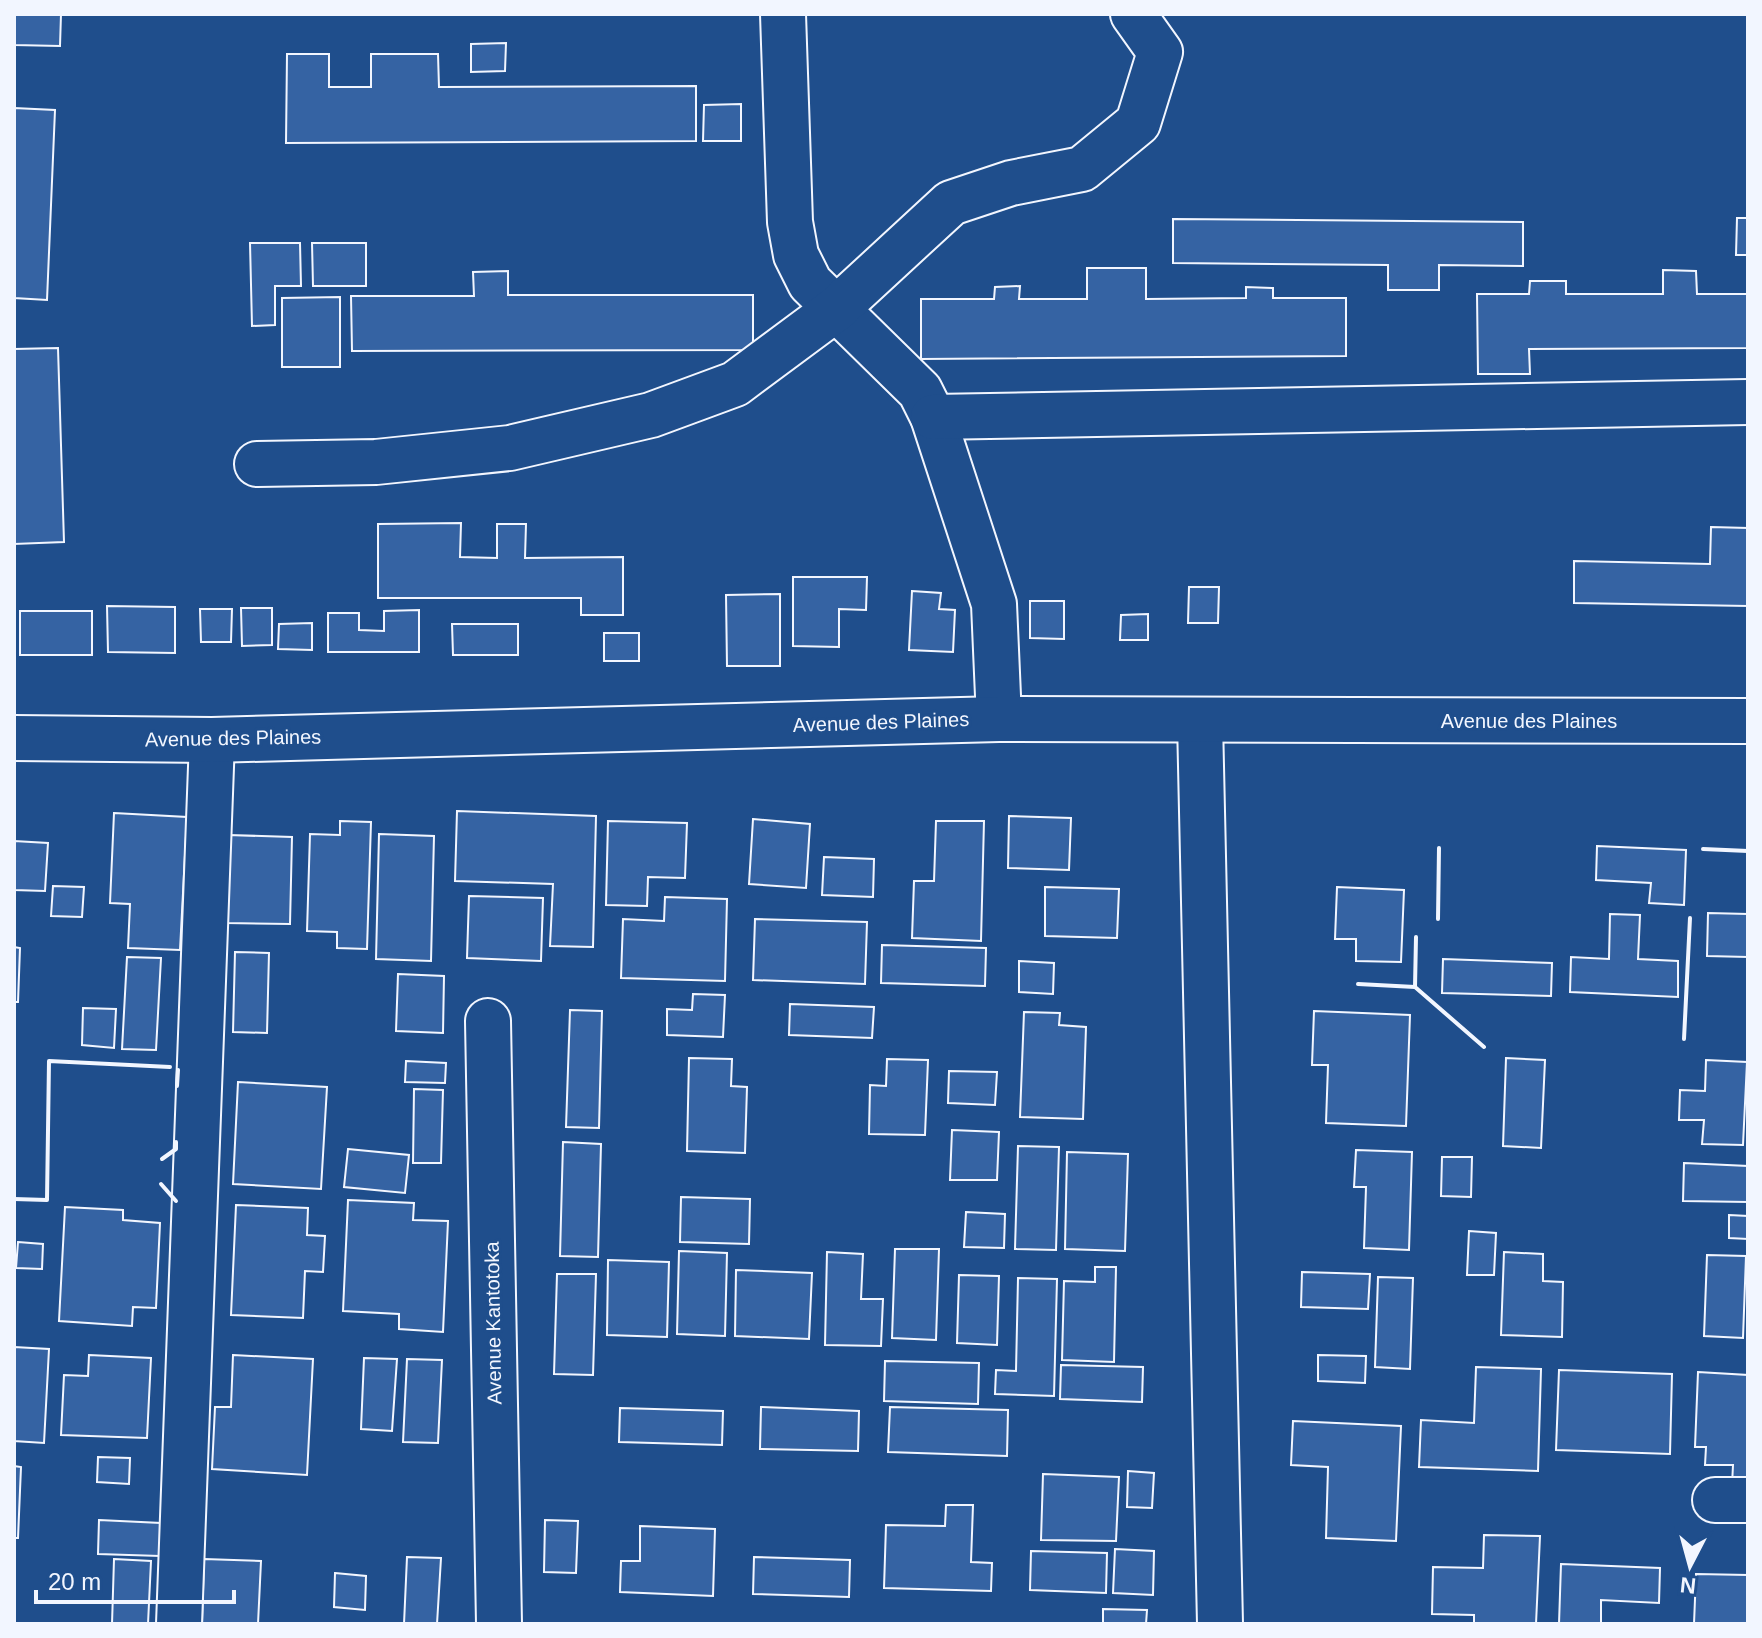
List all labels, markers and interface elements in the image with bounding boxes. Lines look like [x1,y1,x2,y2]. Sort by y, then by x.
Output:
street label: Avenue des Plaines [792,708,970,736]
street label: Avenue des Plaines [1441,710,1617,732]
street label: Avenue des Plaines [145,725,321,751]
street label: Avenue Kantotoka [481,1240,505,1405]
north arrow [1650,1526,1730,1606]
scale bar [36,1554,234,1604]
text: 20 m [48,1568,101,1595]
text: N [1679,1572,1697,1599]

